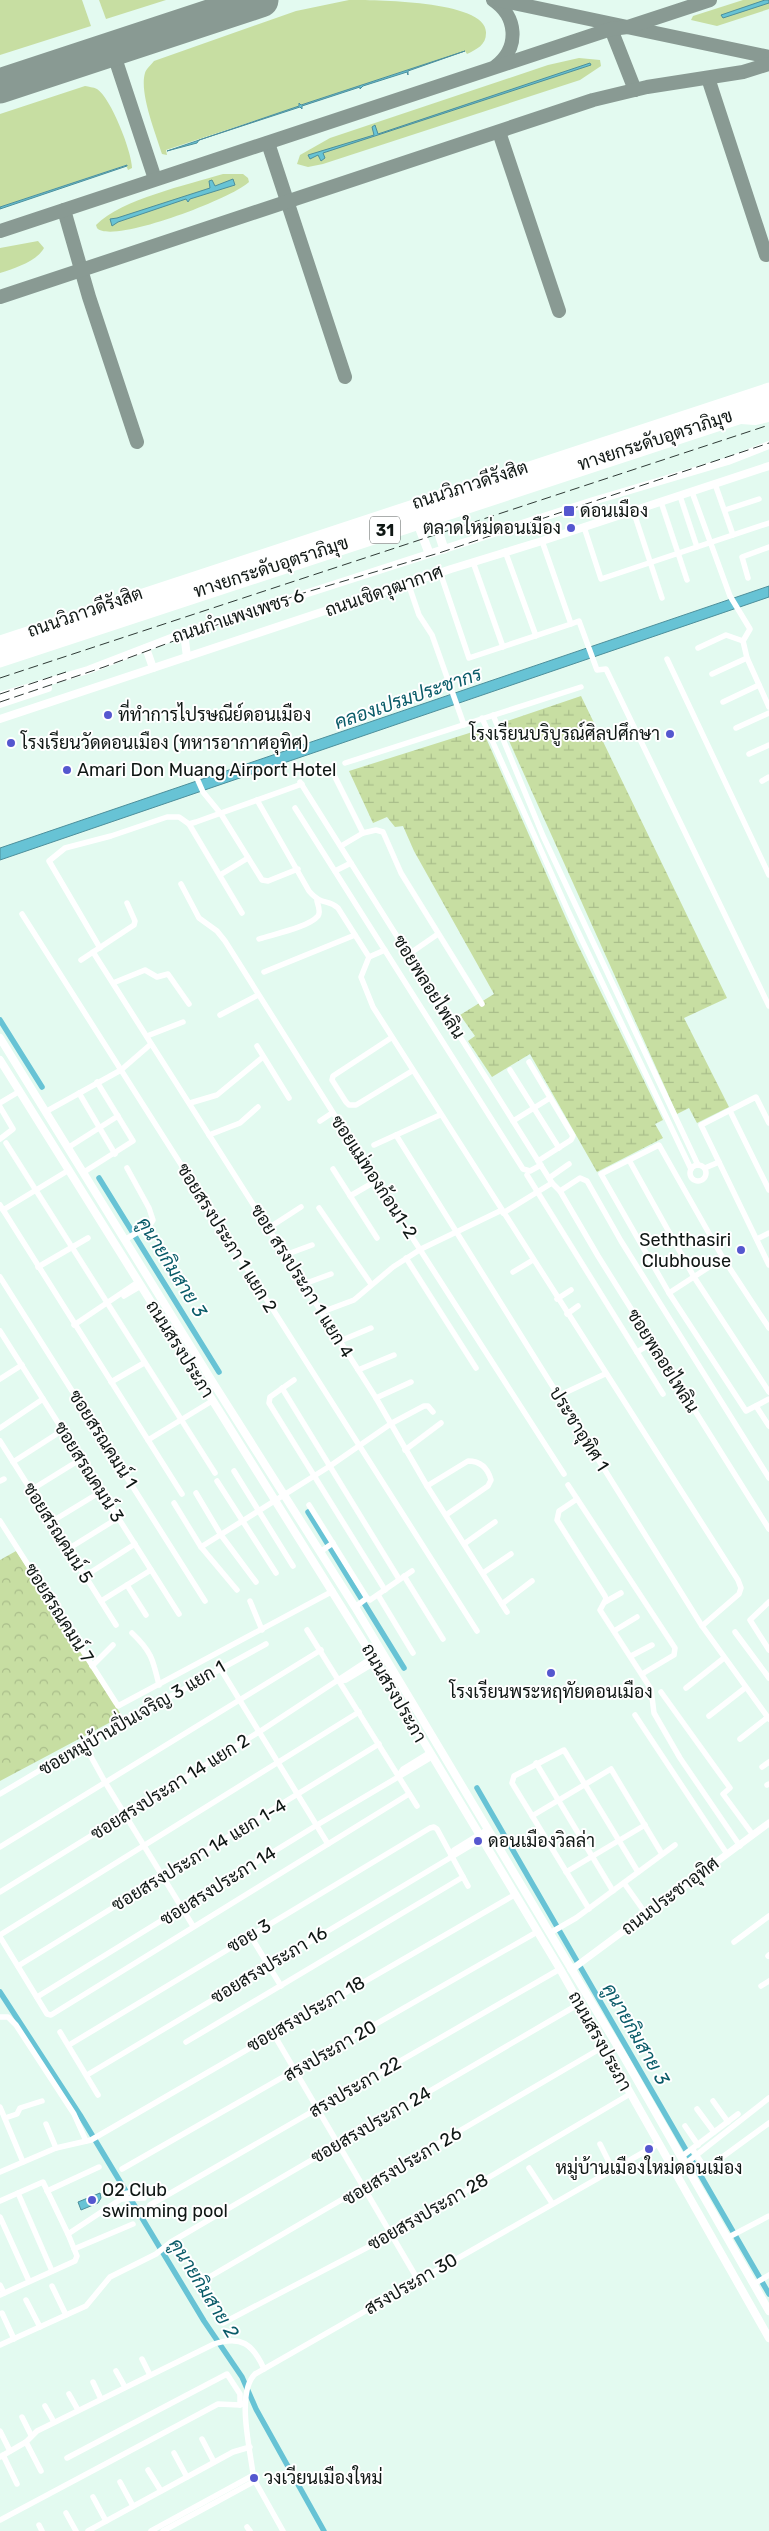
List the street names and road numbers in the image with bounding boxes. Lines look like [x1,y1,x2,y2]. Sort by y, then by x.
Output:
street label: ทางยกระดับอุตราภิมุข [575,405,736,476]
street label: ถนนวิภาวดีรังสิต [409,454,531,514]
road number: 31 [370,516,400,544]
street label: ทางยกระดับอุตราภิมุข [191,532,352,603]
street label: ถนนเชิดวุฒากาศ [322,561,446,622]
street label: ถนนวิภาวดีรังสิต [24,580,146,642]
street label: ถนนกำแพงเพชร 6 [169,584,307,648]
street label: ซอยพลอยไพลิน [388,930,471,1043]
street label: ซอยแม่ทองก้อน1-2 [326,1111,423,1243]
street label: ซอยสรงประภา 1 แยก 2 [172,1159,282,1317]
street label: ซอย สรงประภา 1 แยก 4 [246,1200,358,1362]
street label: ถนนสรงประภา [141,1296,219,1402]
street label: ซอยพลอยไพลิน [622,1304,705,1417]
street label: ประชาอุทิศ 1 [544,1383,614,1476]
street label: ซอยสรณคมน์ 1 [64,1385,144,1492]
street label: ซอยสรณคมน์ 3 [49,1416,130,1526]
street label: ซอยสรณคมน์ 5 [18,1478,99,1587]
street label: ซอยสรณคมน์ 7 [20,1558,100,1667]
street label: ถนนสรงประภา [357,1640,431,1746]
street label: ซอยหมู่บ้านปิ่นเจริญ 3 แยก 1 [33,1652,230,1782]
street label: ซอยสรงประภา 14 แยก 2 [87,1729,253,1845]
street label: ซอยสรงประภา 14 แยก 1-4 [108,1794,290,1916]
street label: ซอยสรงประภา 14 [156,1842,280,1930]
street label: ถนนประชาอุทิศ [617,1852,724,1941]
street label: ซอย 3 [223,1914,275,1958]
street label: ซอยสรงประภา 16 [207,1921,331,2008]
street label: ซอยสรงประภา 18 [243,1971,369,2057]
street label: ถนนสรงประภา [564,1987,636,2095]
street label: สรงประภา 20 [280,2016,380,2086]
street label: สรงประภา 22 [305,2052,405,2122]
street label: ซอยสรงประภา 24 [307,2082,435,2168]
street label: ซอยสรงประภา 26 [338,2122,466,2210]
street label: ซอยสรงประภา 28 [364,2169,492,2255]
street label: สรงประภา 30 [361,2248,461,2320]

